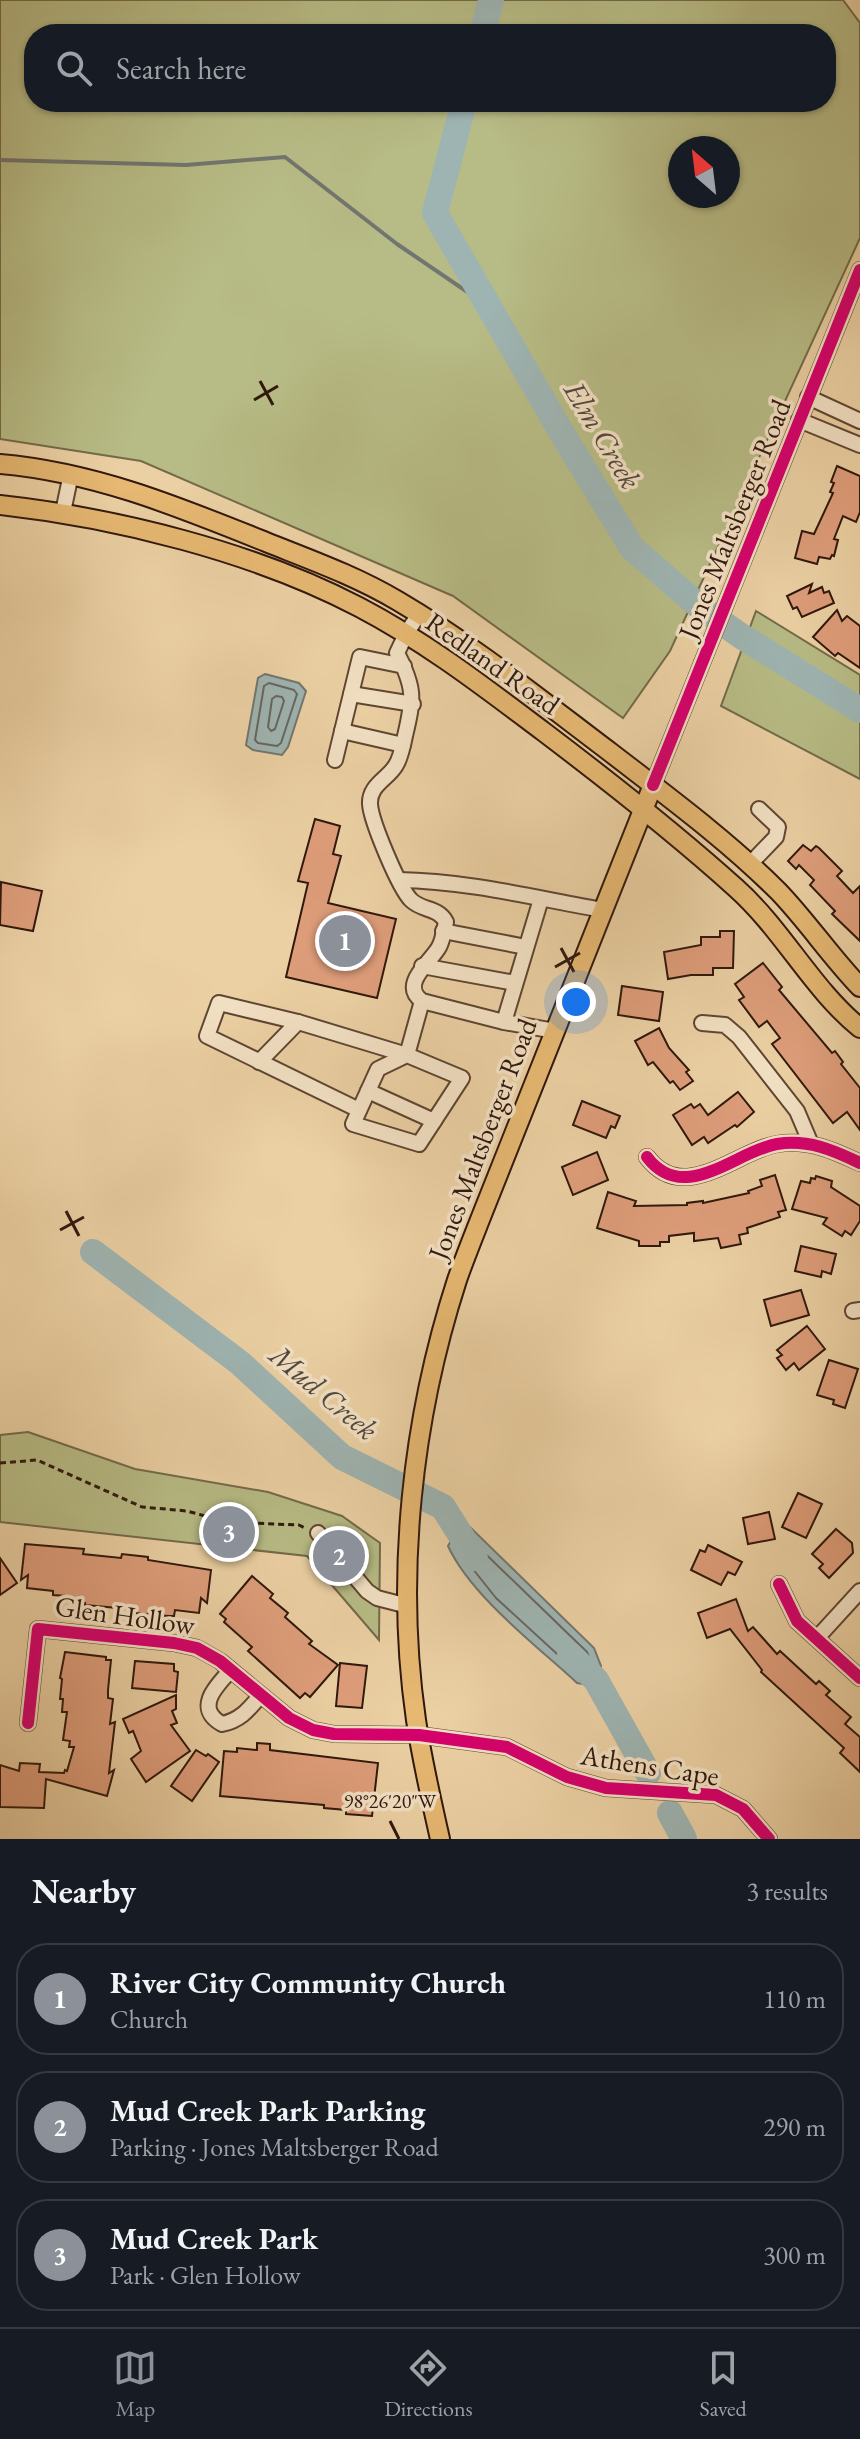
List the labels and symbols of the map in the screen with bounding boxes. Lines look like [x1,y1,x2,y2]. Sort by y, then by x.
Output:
north arrow [668,136,740,208]
water label: Elm Creek [555,373,651,496]
street label: Jones Maltsberger Road [669,393,799,646]
street label: Redland Road [419,604,568,723]
pin: 1 [319,911,371,971]
your location [556,982,596,1022]
street label: Jones Maltsberger Road [419,1013,545,1267]
water label: Mud Creek [260,1334,386,1449]
pin: 3 [203,1502,255,1562]
pin: 2 [313,1526,365,1586]
street label: Glen Hollow [53,1587,198,1643]
street label: Athens Cape [577,1736,722,1794]
text: 98°26'20"W [344,1788,437,1814]

